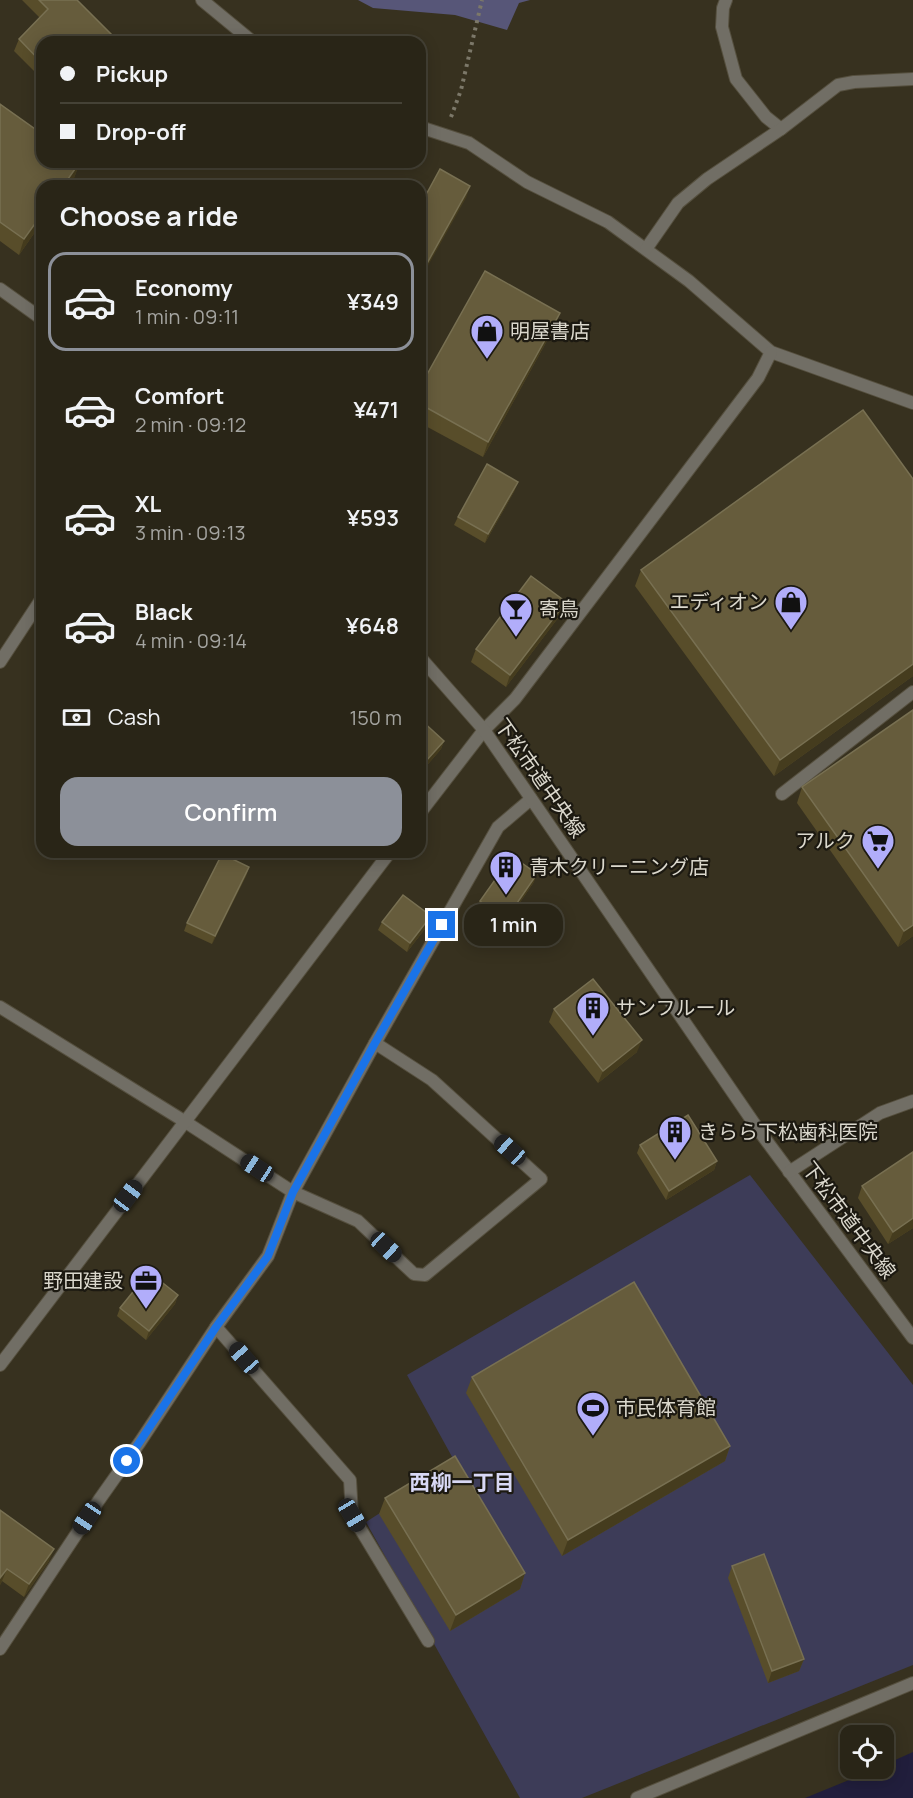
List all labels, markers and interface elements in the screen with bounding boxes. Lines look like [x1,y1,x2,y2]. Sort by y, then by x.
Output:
text: Pickup [96,59,168,89]
text: Drop-off [96,117,186,147]
text: Choose a ride [60,197,238,234]
text: Economy [135,273,233,303]
icon: car [63,275,117,329]
text: ¥349 [347,287,399,317]
text: 1 min · 09:11 [135,303,239,330]
shop icon: 明屋書店 [469,313,505,360]
place label: 明屋書店 [510,317,590,344]
text: Comfort [135,381,224,411]
icon: car [63,383,117,437]
text: ¥471 [353,395,399,425]
text: 2 min · 09:12 [135,411,246,438]
text: XL [135,489,161,519]
icon: car [63,491,117,545]
text: ¥593 [347,503,399,533]
text: 3 min · 09:13 [135,519,246,546]
shop icon: エディオン [773,584,809,631]
place label: エディオン [669,588,768,615]
bar icon: 寄鳥 [498,591,534,638]
place label: 寄鳥 [539,595,579,622]
text: Black [135,597,192,627]
icon: car [63,599,117,653]
text: ¥648 [346,611,399,641]
text: 4 min · 09:14 [135,627,247,654]
icon: cash [60,701,93,734]
text: Cash [108,702,161,732]
text: 150 m [349,704,402,731]
street label: 下松市道中央線 [489,713,592,843]
button: Confirm [60,777,402,846]
supermarket icon: アルク [860,823,896,870]
place label: アルク [795,827,855,854]
building icon: 青木クリーニング店 [488,849,524,896]
place label: 青木クリーニング店 [529,853,709,880]
callout: 1 min [463,904,562,946]
route end [428,911,455,938]
text: 1 min [490,911,537,938]
building icon: サンフルール [575,990,611,1037]
place label: サンフルール [616,994,735,1021]
building icon: きらら下松歯科医院 [657,1114,693,1161]
place label: きらら下松歯科医院 [698,1118,878,1145]
car [491,1131,529,1169]
car [237,1151,277,1185]
street label: 下松市道中央線 [796,1156,902,1284]
car [110,1176,146,1216]
car [367,1228,405,1266]
office icon: 野田建設 [128,1263,164,1310]
place label: 野田建設 [43,1267,123,1294]
car [225,1339,263,1377]
sports icon: 市民体育館 [575,1390,611,1437]
place label: 市民体育館 [616,1394,716,1421]
route start [113,1447,140,1474]
district label: 西柳一丁目 [410,1468,515,1496]
car [335,1495,369,1535]
car [69,1498,105,1538]
map controls [840,1725,894,1779]
button: locate [840,1725,894,1779]

